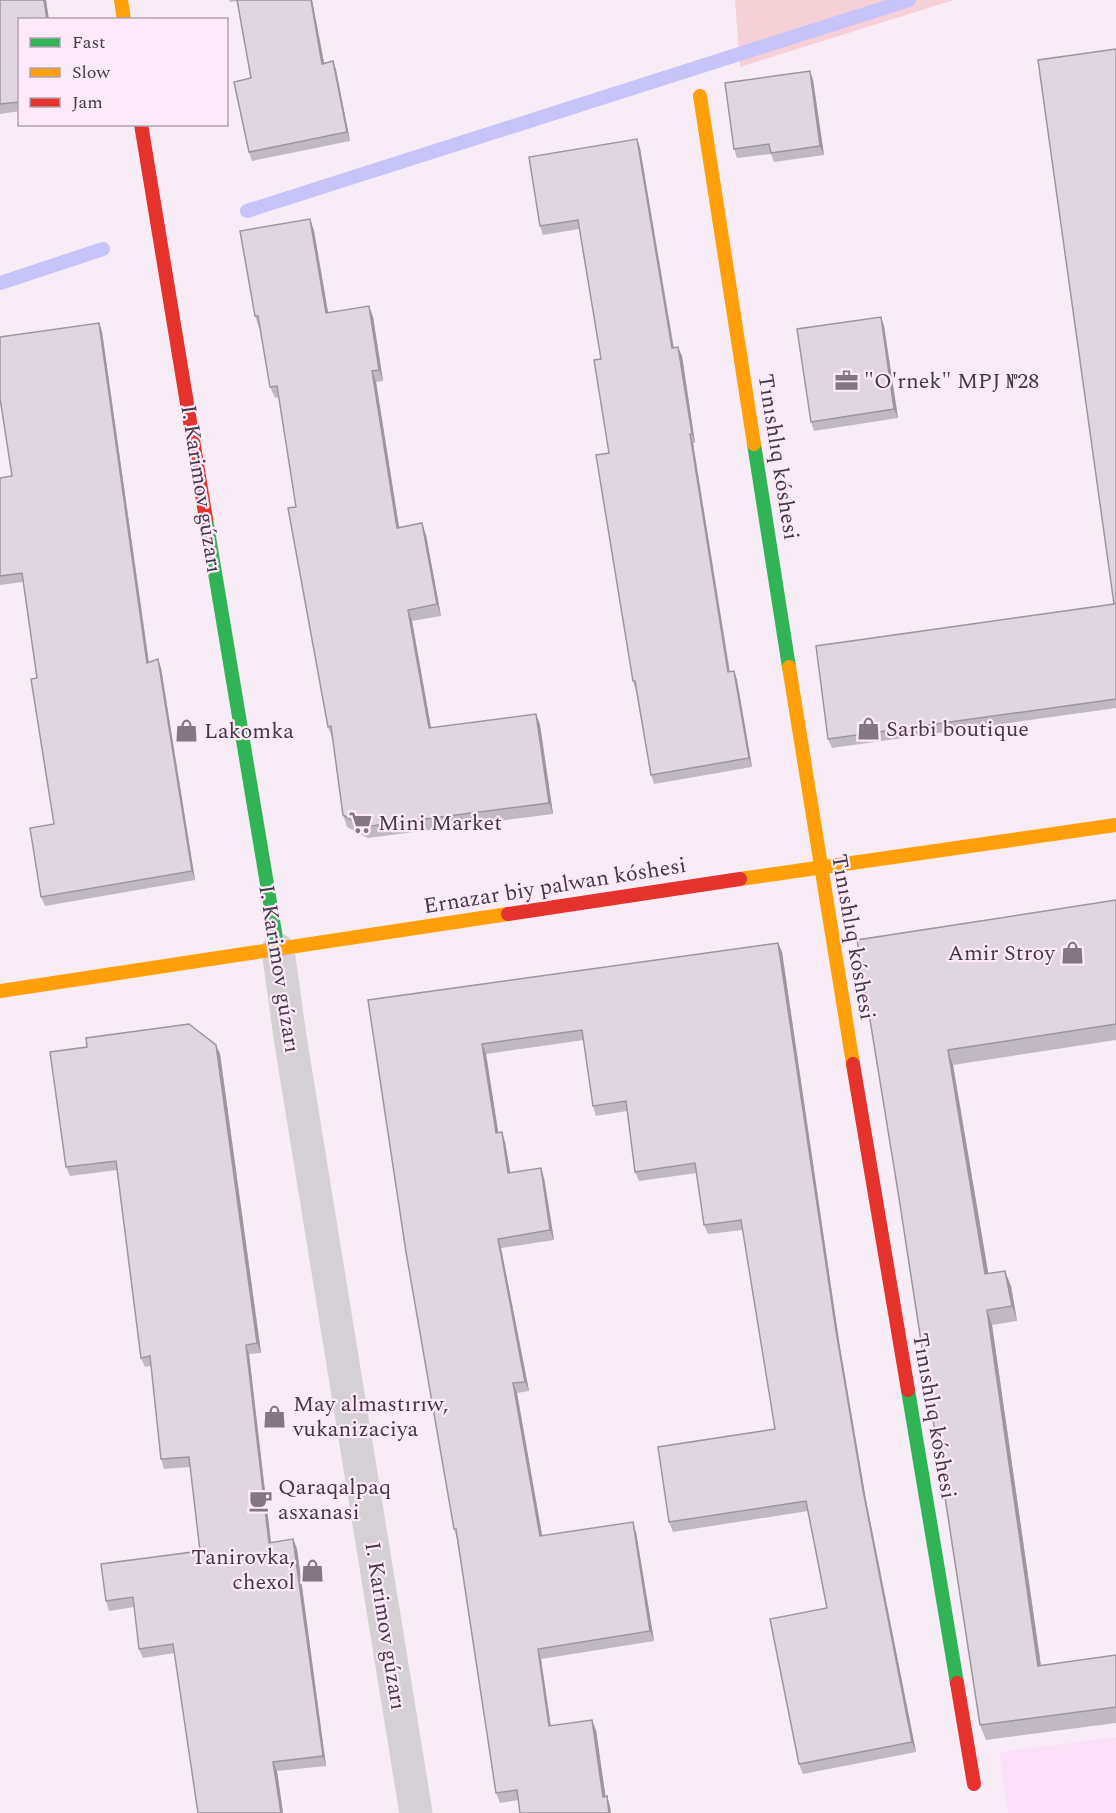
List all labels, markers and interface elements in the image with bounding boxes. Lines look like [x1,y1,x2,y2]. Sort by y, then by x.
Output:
legend [18,18,228,126]
text: Fast [72,29,105,56]
text: Slow [72,59,111,86]
text: Jam [72,89,103,116]
place label: "O'rnek" MPJ №28 [864,365,1039,398]
office icon: "O'rnek" MPJ №28 [833,368,859,394]
street label: Tınıshlıq kóshesi [749,372,807,542]
street label: I. Karimov gúzarı [171,403,231,575]
place label: Sarbi boutique [886,713,1029,746]
place label: Lakomka [204,715,294,748]
shop icon: Sarbi boutique [855,716,881,742]
shop icon: Lakomka [173,718,199,744]
place label: Mini Market [378,807,502,840]
supermarket icon: Mini Market [347,810,373,836]
street label: Ernazar biy palwan kóshesi [421,849,689,923]
street label: Tınıshlıq kóshesi [822,852,884,1022]
street label: I. Karimov gúzarı [249,883,309,1055]
place label: Amir Stroy [947,937,1056,970]
shop icon: Amir Stroy [1060,940,1086,966]
street label: Tınıshlıq kóshesi [903,1331,965,1501]
place label: May almastırıw, vukanizaciya [292,1388,448,1446]
shop icon: May almastırıw, vukanizaciya [262,1404,288,1430]
place label: Qaraqalpaq asxanasi [278,1471,391,1529]
cafe icon: Qaraqalpaq asxanasi [247,1487,273,1513]
street label: I. Karimov gúzarı [355,1540,415,1712]
place label: Tanirovka, chexol [191,1541,295,1599]
shop icon: Tanirovka, chexol [300,1557,326,1583]

